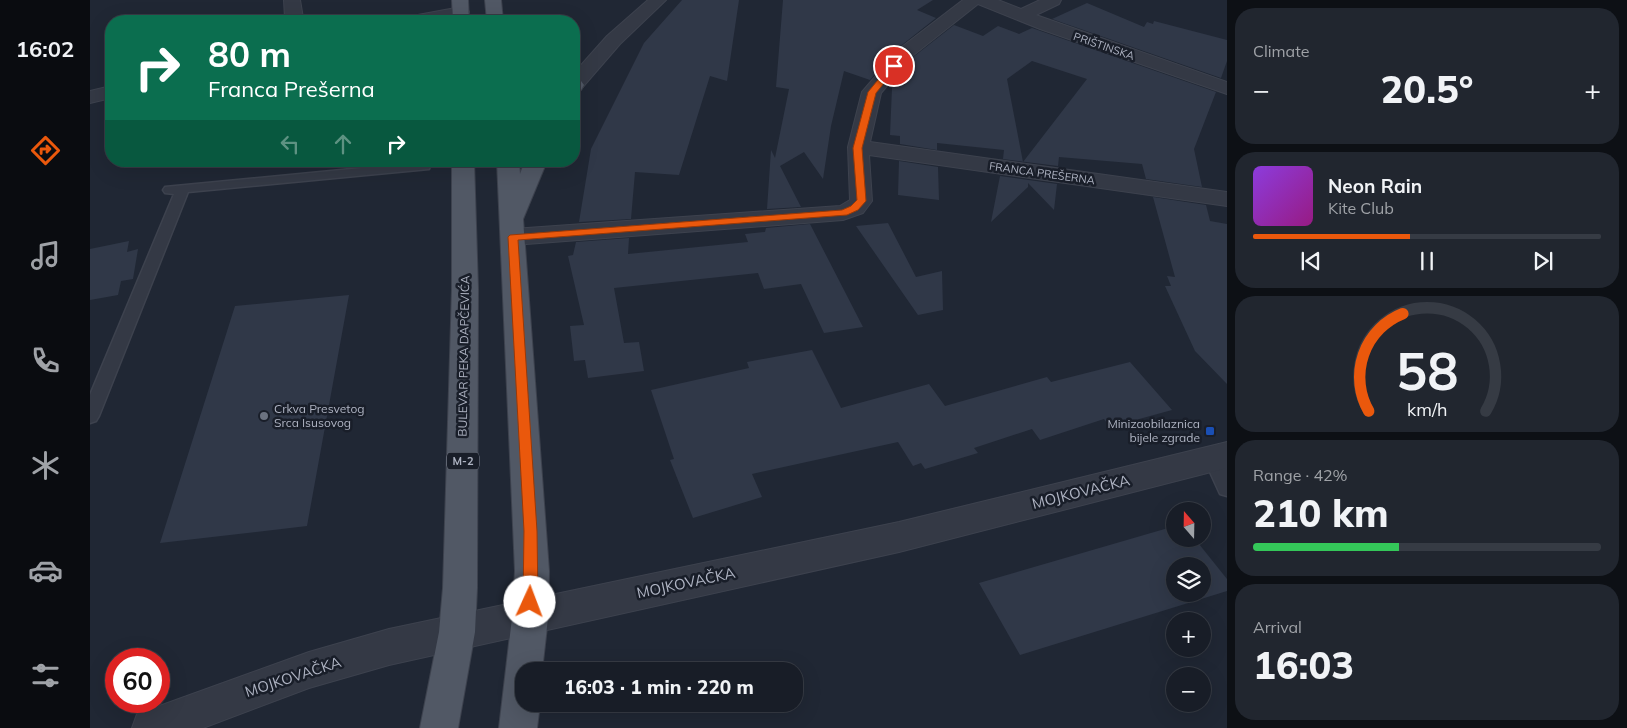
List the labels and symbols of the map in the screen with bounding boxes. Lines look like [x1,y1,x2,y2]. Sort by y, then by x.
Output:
street label: PRIŠTINSKA [1072,29,1136,63]
pin [873,45,915,87]
street label: FRANCA PREŠERNA [988,159,1096,187]
street label: BULEVAR PEKA DAPČEVIĆA [455,275,472,437]
place label: Crkva Presvetog Srca Isusovog [274,401,365,430]
marker: Crkva Presvetog Srca Isusovog [258,410,270,422]
place label: Minizaobilaznica bijele zgrade [1107,416,1200,445]
marker: Minizaobilaznica bijele zgrade [1204,425,1216,437]
road number: M-2 [447,452,479,470]
street label: MOJKOVAČKA [1030,470,1132,513]
north arrow [1166,502,1211,548]
street label: MOJKOVAČKA [635,563,737,602]
position arrow [503,575,555,627]
speed limit sign: 60 [105,648,170,713]
street label: MOJKOVAČKA [242,652,343,701]

